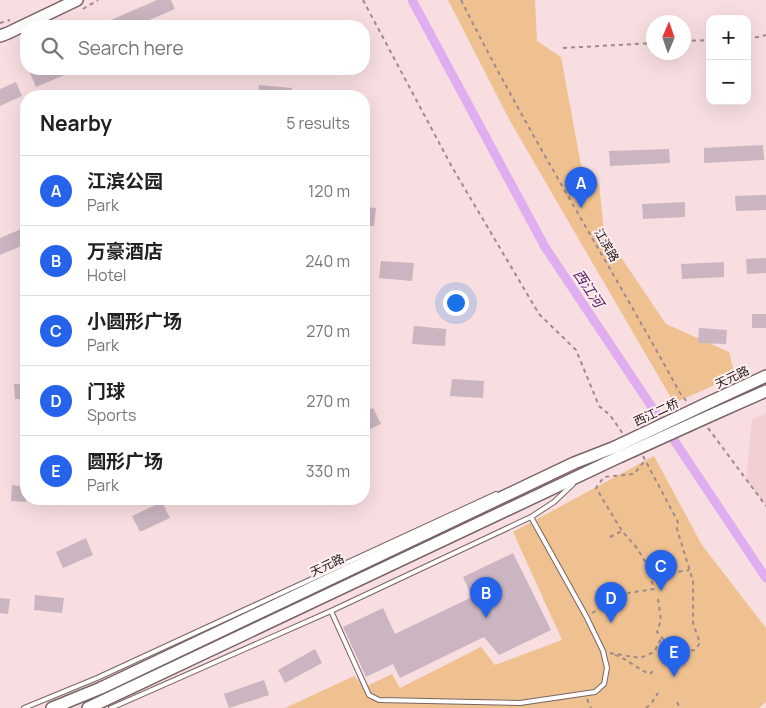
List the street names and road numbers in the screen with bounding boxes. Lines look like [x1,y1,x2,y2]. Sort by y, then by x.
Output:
street label: 江滨路 [591,225,623,265]
street label: 天元路 [712,362,752,392]
street label: 西江二桥 [631,394,681,430]
street label: 天元路 [307,550,347,580]

